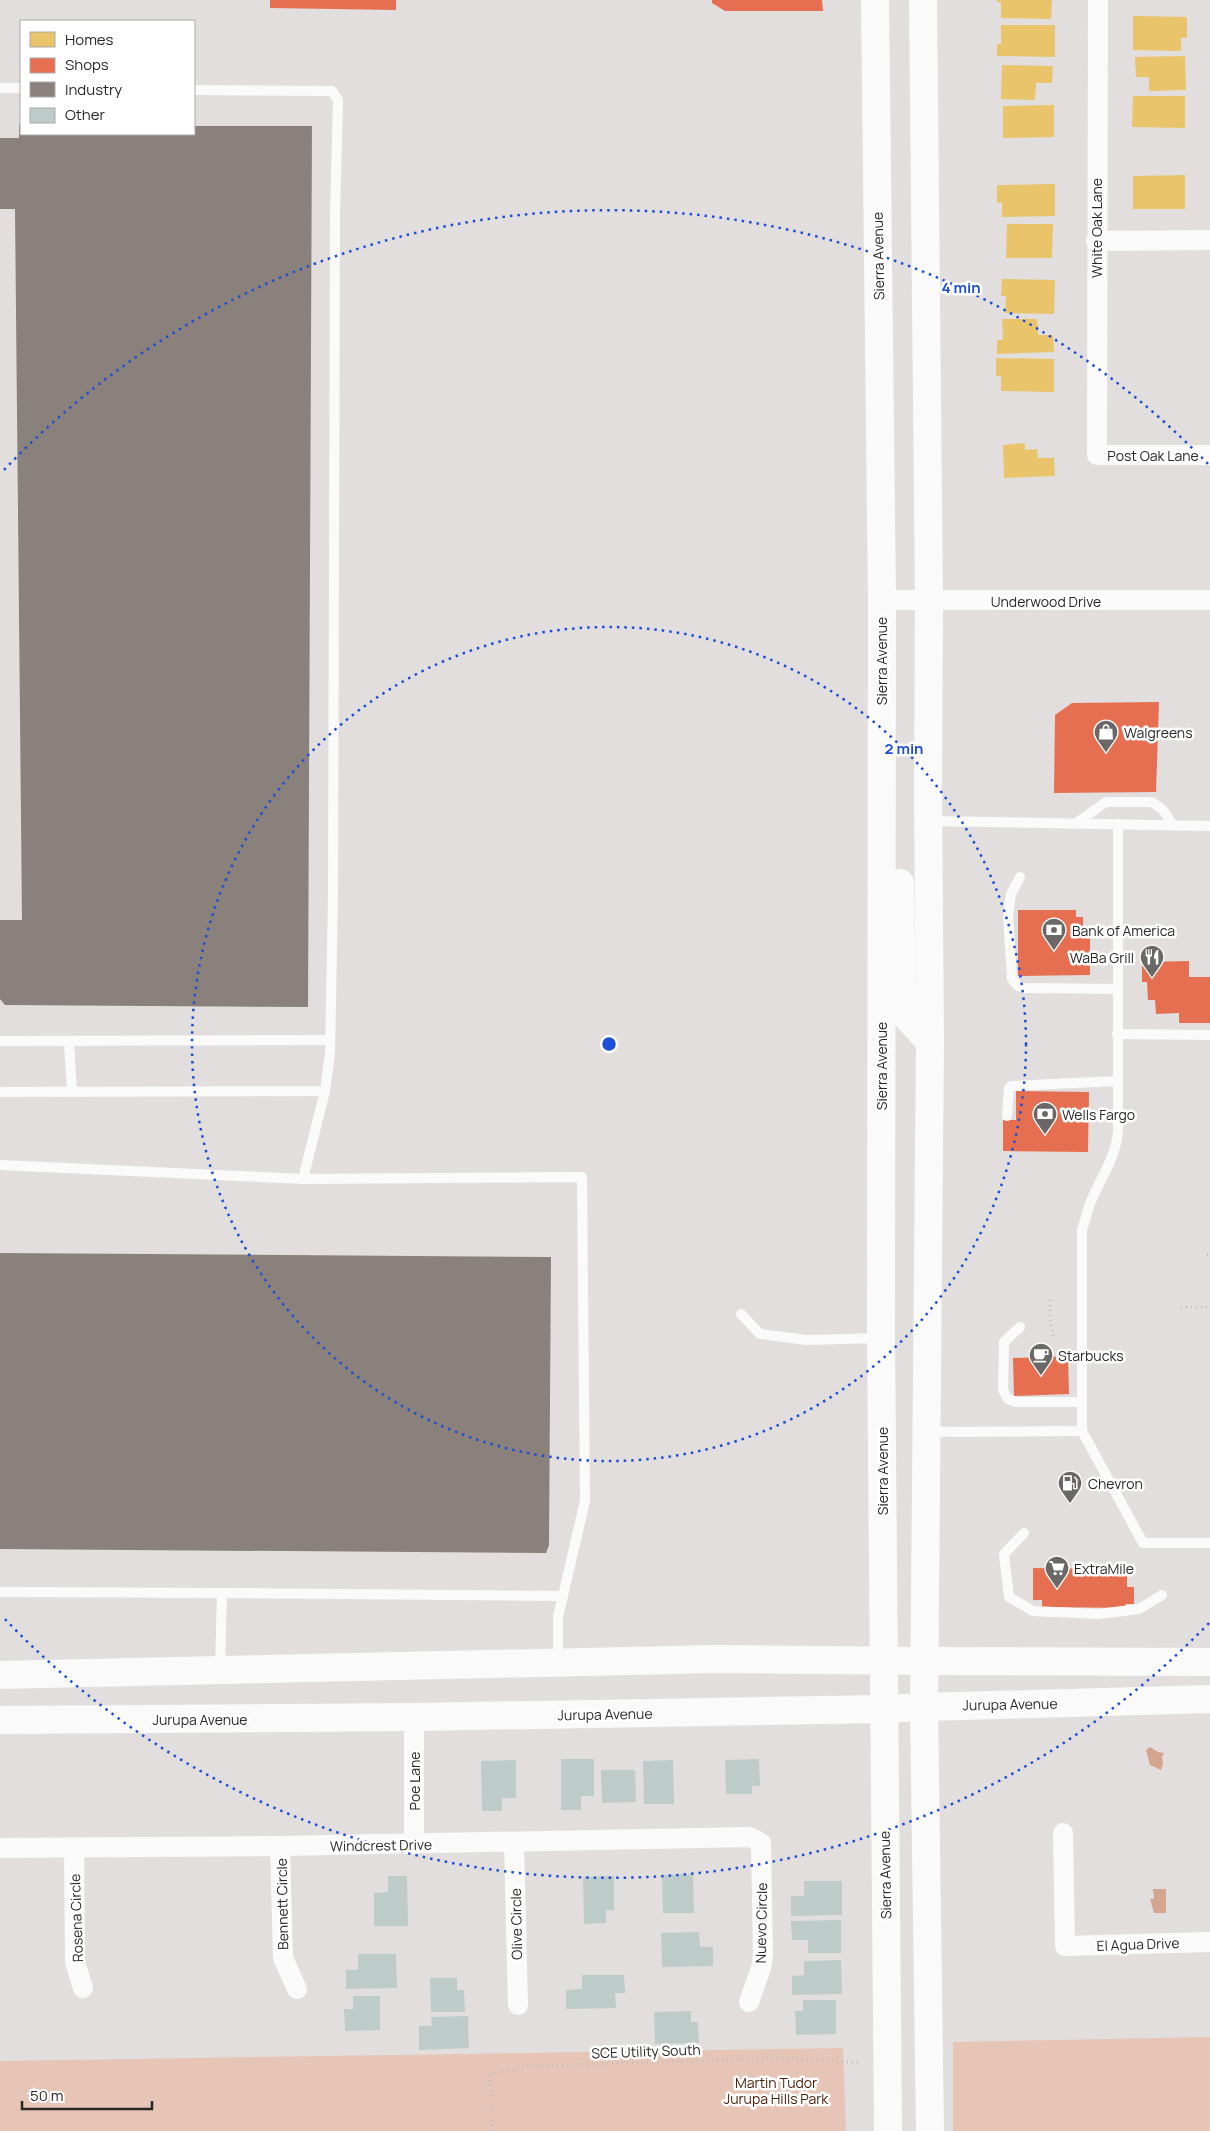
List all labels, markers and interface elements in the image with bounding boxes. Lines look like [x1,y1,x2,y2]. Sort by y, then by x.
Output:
legend [20,20,195,135]
text: Homes [65,29,114,50]
text: Shops [65,54,109,75]
text: Industry [65,79,122,100]
text: Other [65,104,106,125]
street label: White Oak Lane [1087,178,1106,278]
street label: Sierra Avenue [868,212,888,300]
text: 4 min [941,277,981,298]
street label: Post Oak Lane [1107,446,1199,465]
street label: Underwood Drive [991,592,1101,611]
street label: Sierra Avenue [872,617,891,705]
shop icon: Walgreens [1093,719,1119,753]
place label: Walgreens [1124,723,1193,742]
text: 2 min [884,738,924,759]
bank icon: Bank of America [1041,917,1067,951]
place label: Bank of America [1072,921,1175,940]
restaurant icon: WaBa Grill [1139,944,1165,978]
place label: WaBa Grill [1070,948,1134,967]
street label: Sierra Avenue [872,1022,891,1110]
centre of rings [600,1035,618,1053]
bank icon: Wells Fargo [1032,1101,1058,1135]
place label: Wells Fargo [1062,1105,1135,1124]
cafe icon: Starbucks [1028,1342,1054,1376]
place label: Starbucks [1058,1346,1124,1365]
street label: Sierra Avenue [873,1427,892,1515]
fuel station icon: Chevron [1057,1470,1083,1504]
place label: Chevron [1088,1474,1143,1493]
supermarket icon: ExtraMile [1044,1555,1070,1589]
place label: ExtraMile [1074,1559,1134,1578]
street label: Jurupa Avenue [962,1694,1058,1714]
street label: Jurupa Avenue [557,1704,653,1724]
street label: Jurupa Avenue [153,1710,247,1729]
street label: Poe Lane [405,1751,424,1811]
street label: Sierra Avenue [875,1831,895,1919]
street label: Windcrest Drive [330,1835,432,1855]
street label: Bennett Circle [272,1858,292,1950]
street label: Rosena Circle [65,1873,87,1963]
street label: Nuevo Circle [751,1882,771,1964]
street label: Olive Circle [506,1888,526,1960]
street label: El Agua Drive [1096,1933,1180,1955]
street label: SCE Utility South [591,2040,701,2062]
park label: Martin Tudor Jurupa Hills Park [724,2073,829,2108]
scale bar [22,2078,152,2110]
text: 50 m [30,2085,64,2106]

